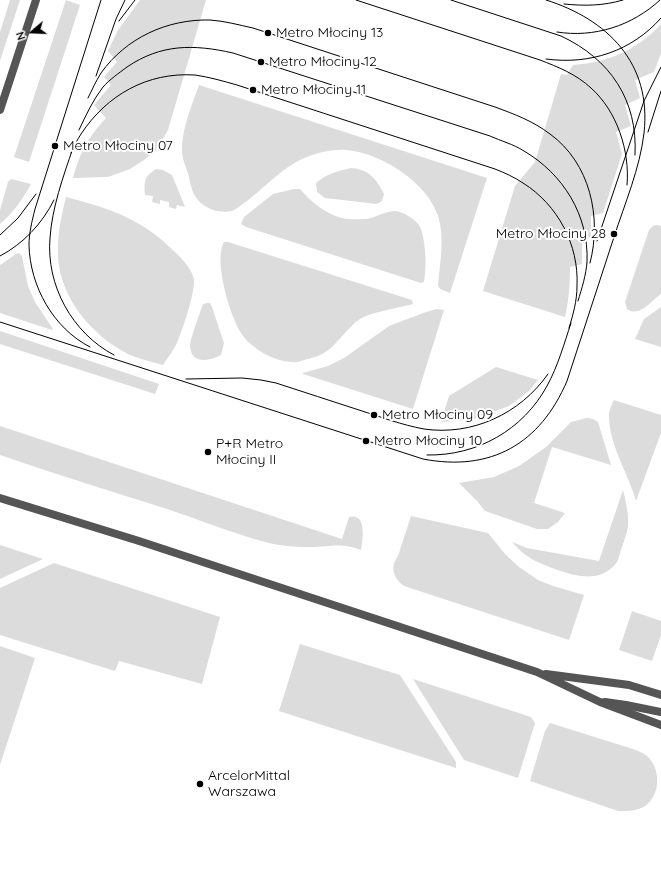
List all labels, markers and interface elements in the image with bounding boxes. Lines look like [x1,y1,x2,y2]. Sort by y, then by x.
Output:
north arrow [12,12,52,52]
place label: Metro Młociny 13 [276,25,383,41]
marker: Metro Młociny 13 [263,28,273,38]
text: N [13,30,29,42]
place label: Metro Młociny 12 [269,54,377,70]
marker: Metro Młociny 12 [256,57,266,67]
place label: Metro Młociny 11 [261,82,366,98]
marker: Metro Młociny 11 [248,85,258,95]
place label: Metro Młociny 07 [63,138,173,154]
marker: Metro Młociny 07 [50,141,60,151]
place label: Metro Młociny 28 [496,226,606,242]
marker: Metro Młociny 28 [609,229,619,239]
place label: Metro Młociny 09 [382,407,493,423]
marker: Metro Młociny 09 [369,410,379,420]
place label: Metro Młociny 10 [374,433,482,449]
place label: P+R Metro Młociny II [216,436,283,468]
marker: Metro Młociny 10 [361,436,371,446]
marker: P+R Metro Młociny II [203,447,213,457]
place label: ArcelorMittal Warszawa [208,768,290,800]
marker: ArcelorMittal Warszawa [195,779,205,789]

